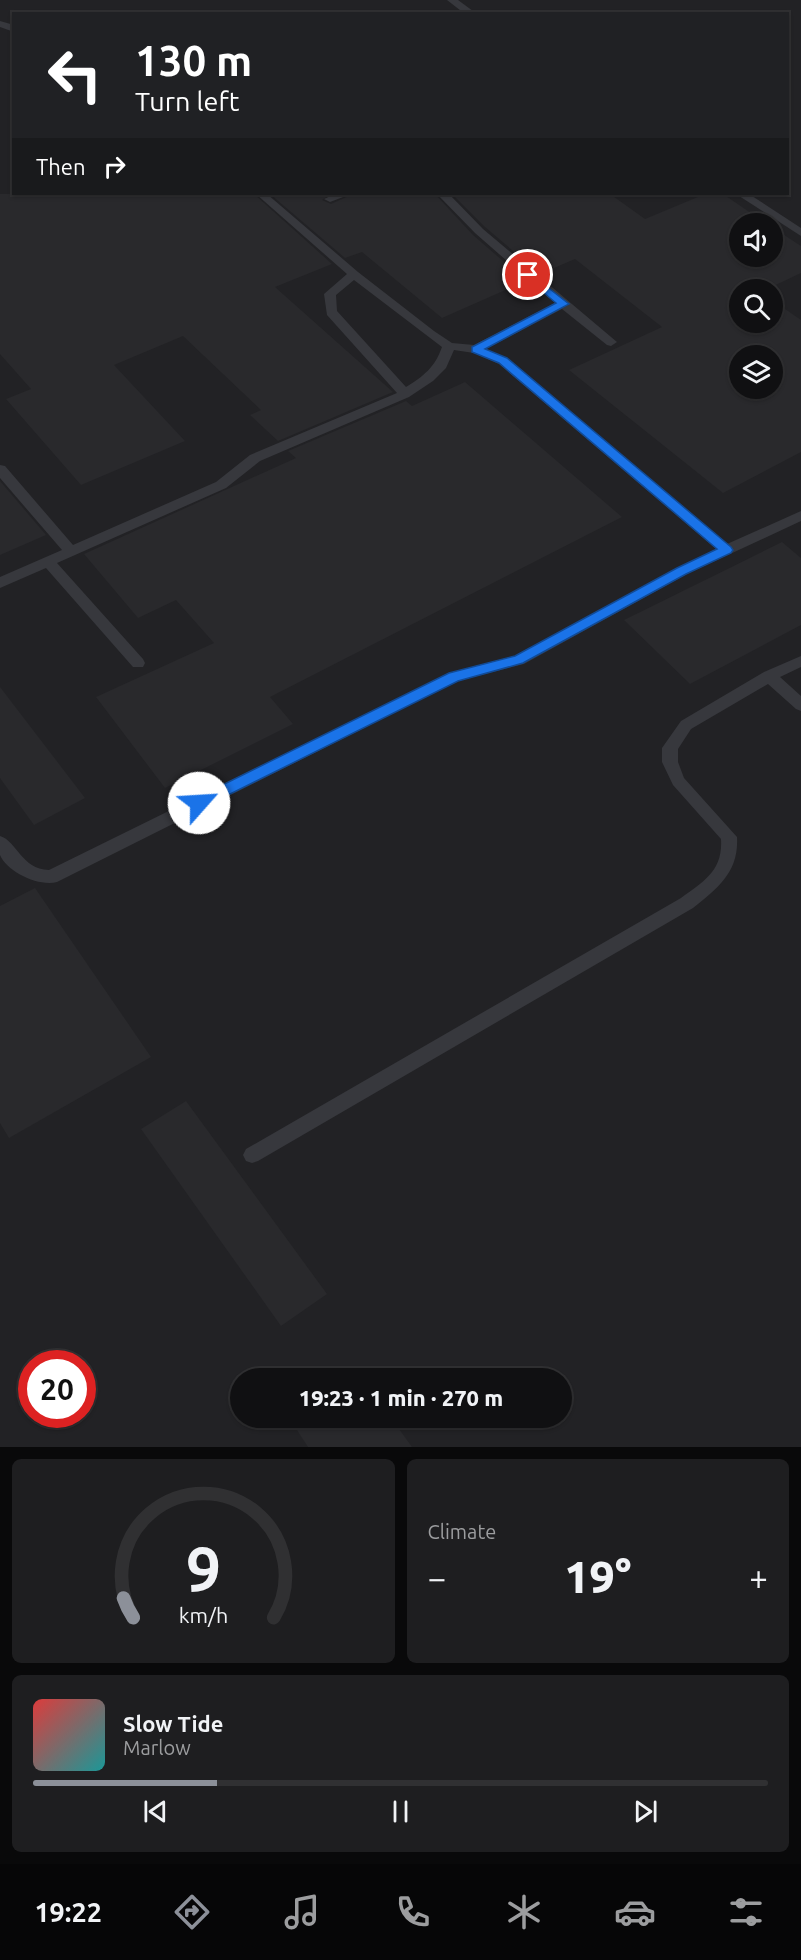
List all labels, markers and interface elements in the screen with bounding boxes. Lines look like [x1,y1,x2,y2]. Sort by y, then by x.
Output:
icon: left [36,36,114,114]
text: 130 m [135,37,252,84]
text: Turn left [135,86,239,116]
icon: right [98,150,131,183]
text: Then [36,154,86,179]
map controls [729,213,783,399]
button: sound [729,213,783,267]
pin [502,249,553,300]
icon: arrive [511,258,544,291]
button: search [729,279,783,333]
button: layers [729,345,783,399]
position arrow [167,771,231,835]
speed limit sign: 20 [18,1350,96,1428]
text: 19:23 · 1 min · 270 m [299,1385,503,1410]
text: Climate [428,1520,496,1543]
text: 9 [186,1534,221,1604]
text: 19° [564,1551,631,1602]
text: − [428,1559,446,1596]
text: + [749,1559,768,1596]
text: km/h [178,1603,228,1627]
text: Slow Tide [123,1711,223,1736]
text: Marlow [123,1736,191,1759]
icon: previous [139,1795,172,1828]
icon: pause [384,1795,417,1828]
icon: next [629,1795,662,1828]
icon: directions [171,1891,213,1933]
icon: music [281,1891,323,1933]
icon: phone [392,1891,434,1933]
icon: climate [503,1891,545,1933]
icon: car [614,1891,656,1933]
icon: filters [725,1891,767,1933]
text: 19:22 [34,1897,102,1927]

